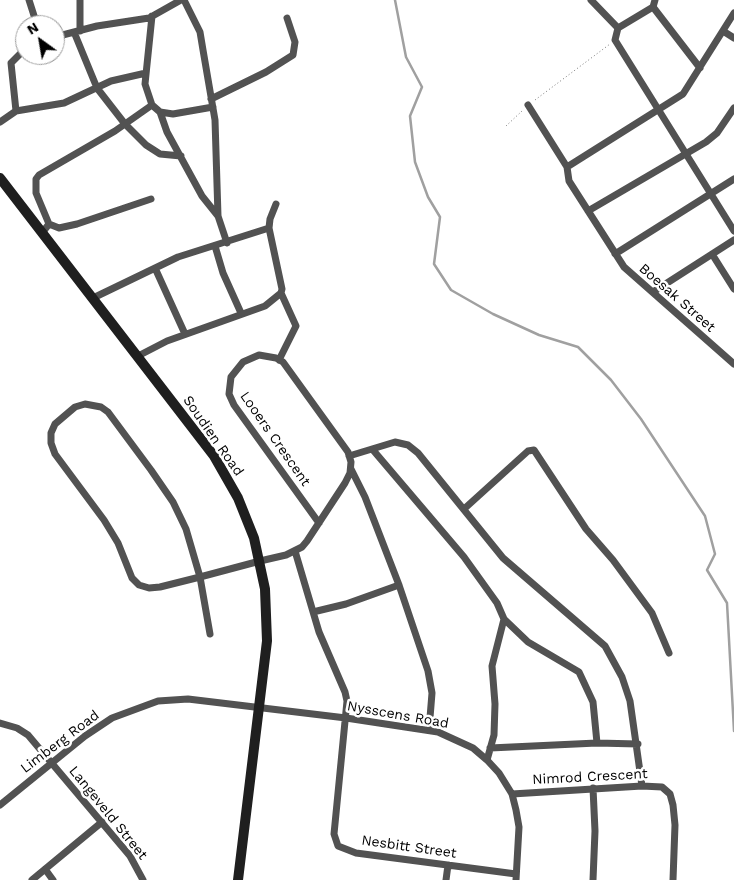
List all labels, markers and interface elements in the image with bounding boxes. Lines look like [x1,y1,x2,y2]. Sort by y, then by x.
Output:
north arrow [15,15,65,65]
text: N [24,19,41,38]
street label: Boesak Street [635,260,719,336]
street label: Looers Crescent [236,389,314,489]
street label: Soudien Road [179,393,247,479]
street label: Nysscens Road [346,698,450,732]
street label: Limberg Road [17,707,103,777]
street label: Langeveld Street [65,763,151,863]
street label: Nimrod Crescent [532,766,648,788]
street label: Nesbitt Street [360,832,458,862]

